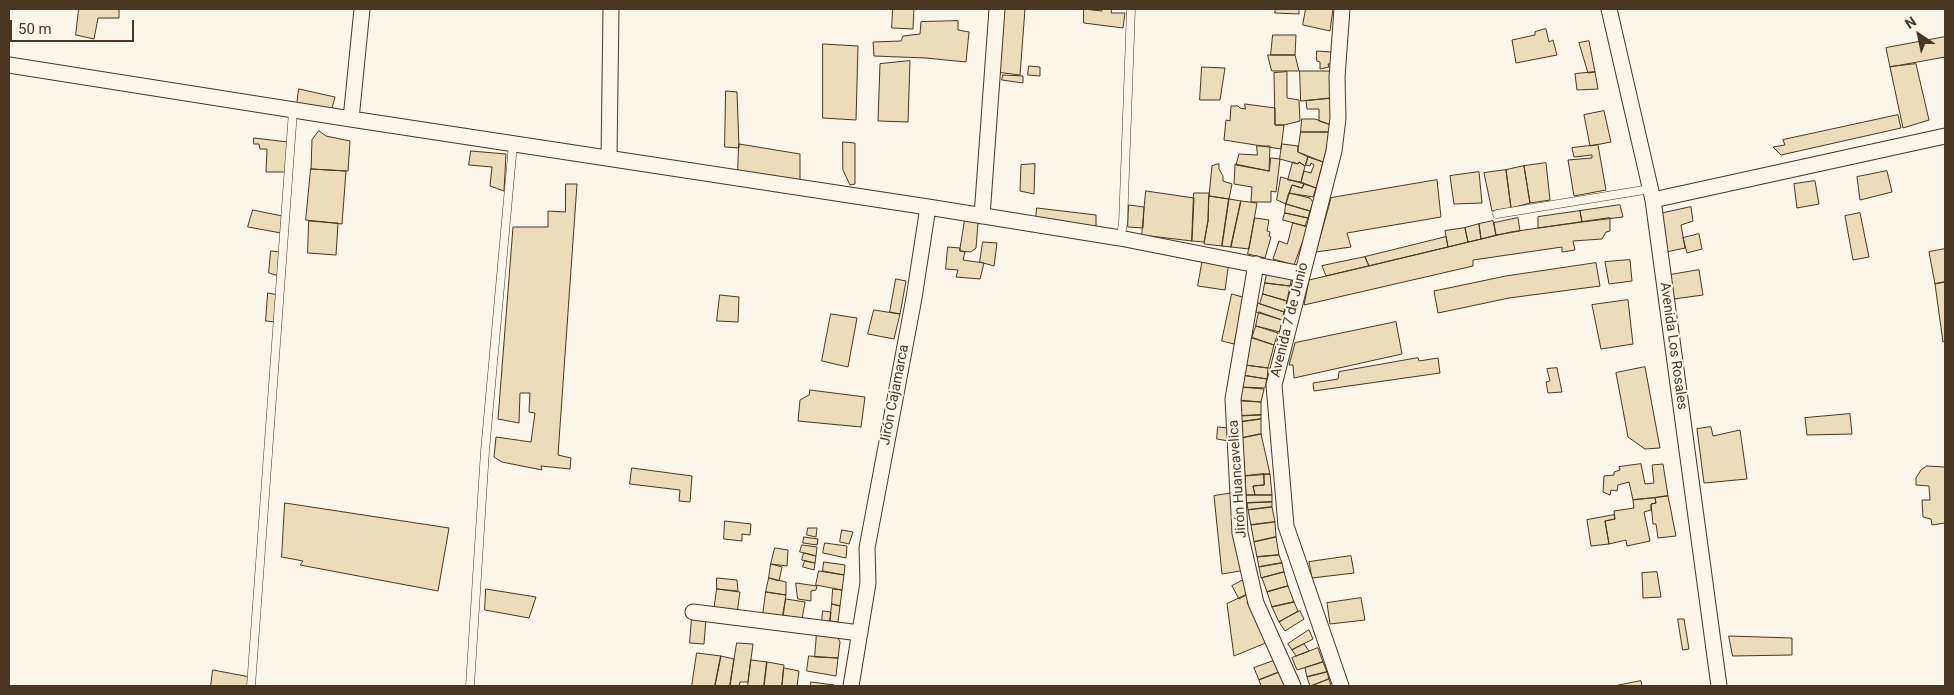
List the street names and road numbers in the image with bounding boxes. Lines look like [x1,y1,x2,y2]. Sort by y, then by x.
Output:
street label: Avenida 7 de Junio [1268,261,1312,379]
street label: Avenida Los Rosales [1656,281,1690,411]
street label: Jirón Cajamarca [877,343,913,447]
street label: Jirón Huancavelica [1225,419,1251,539]

